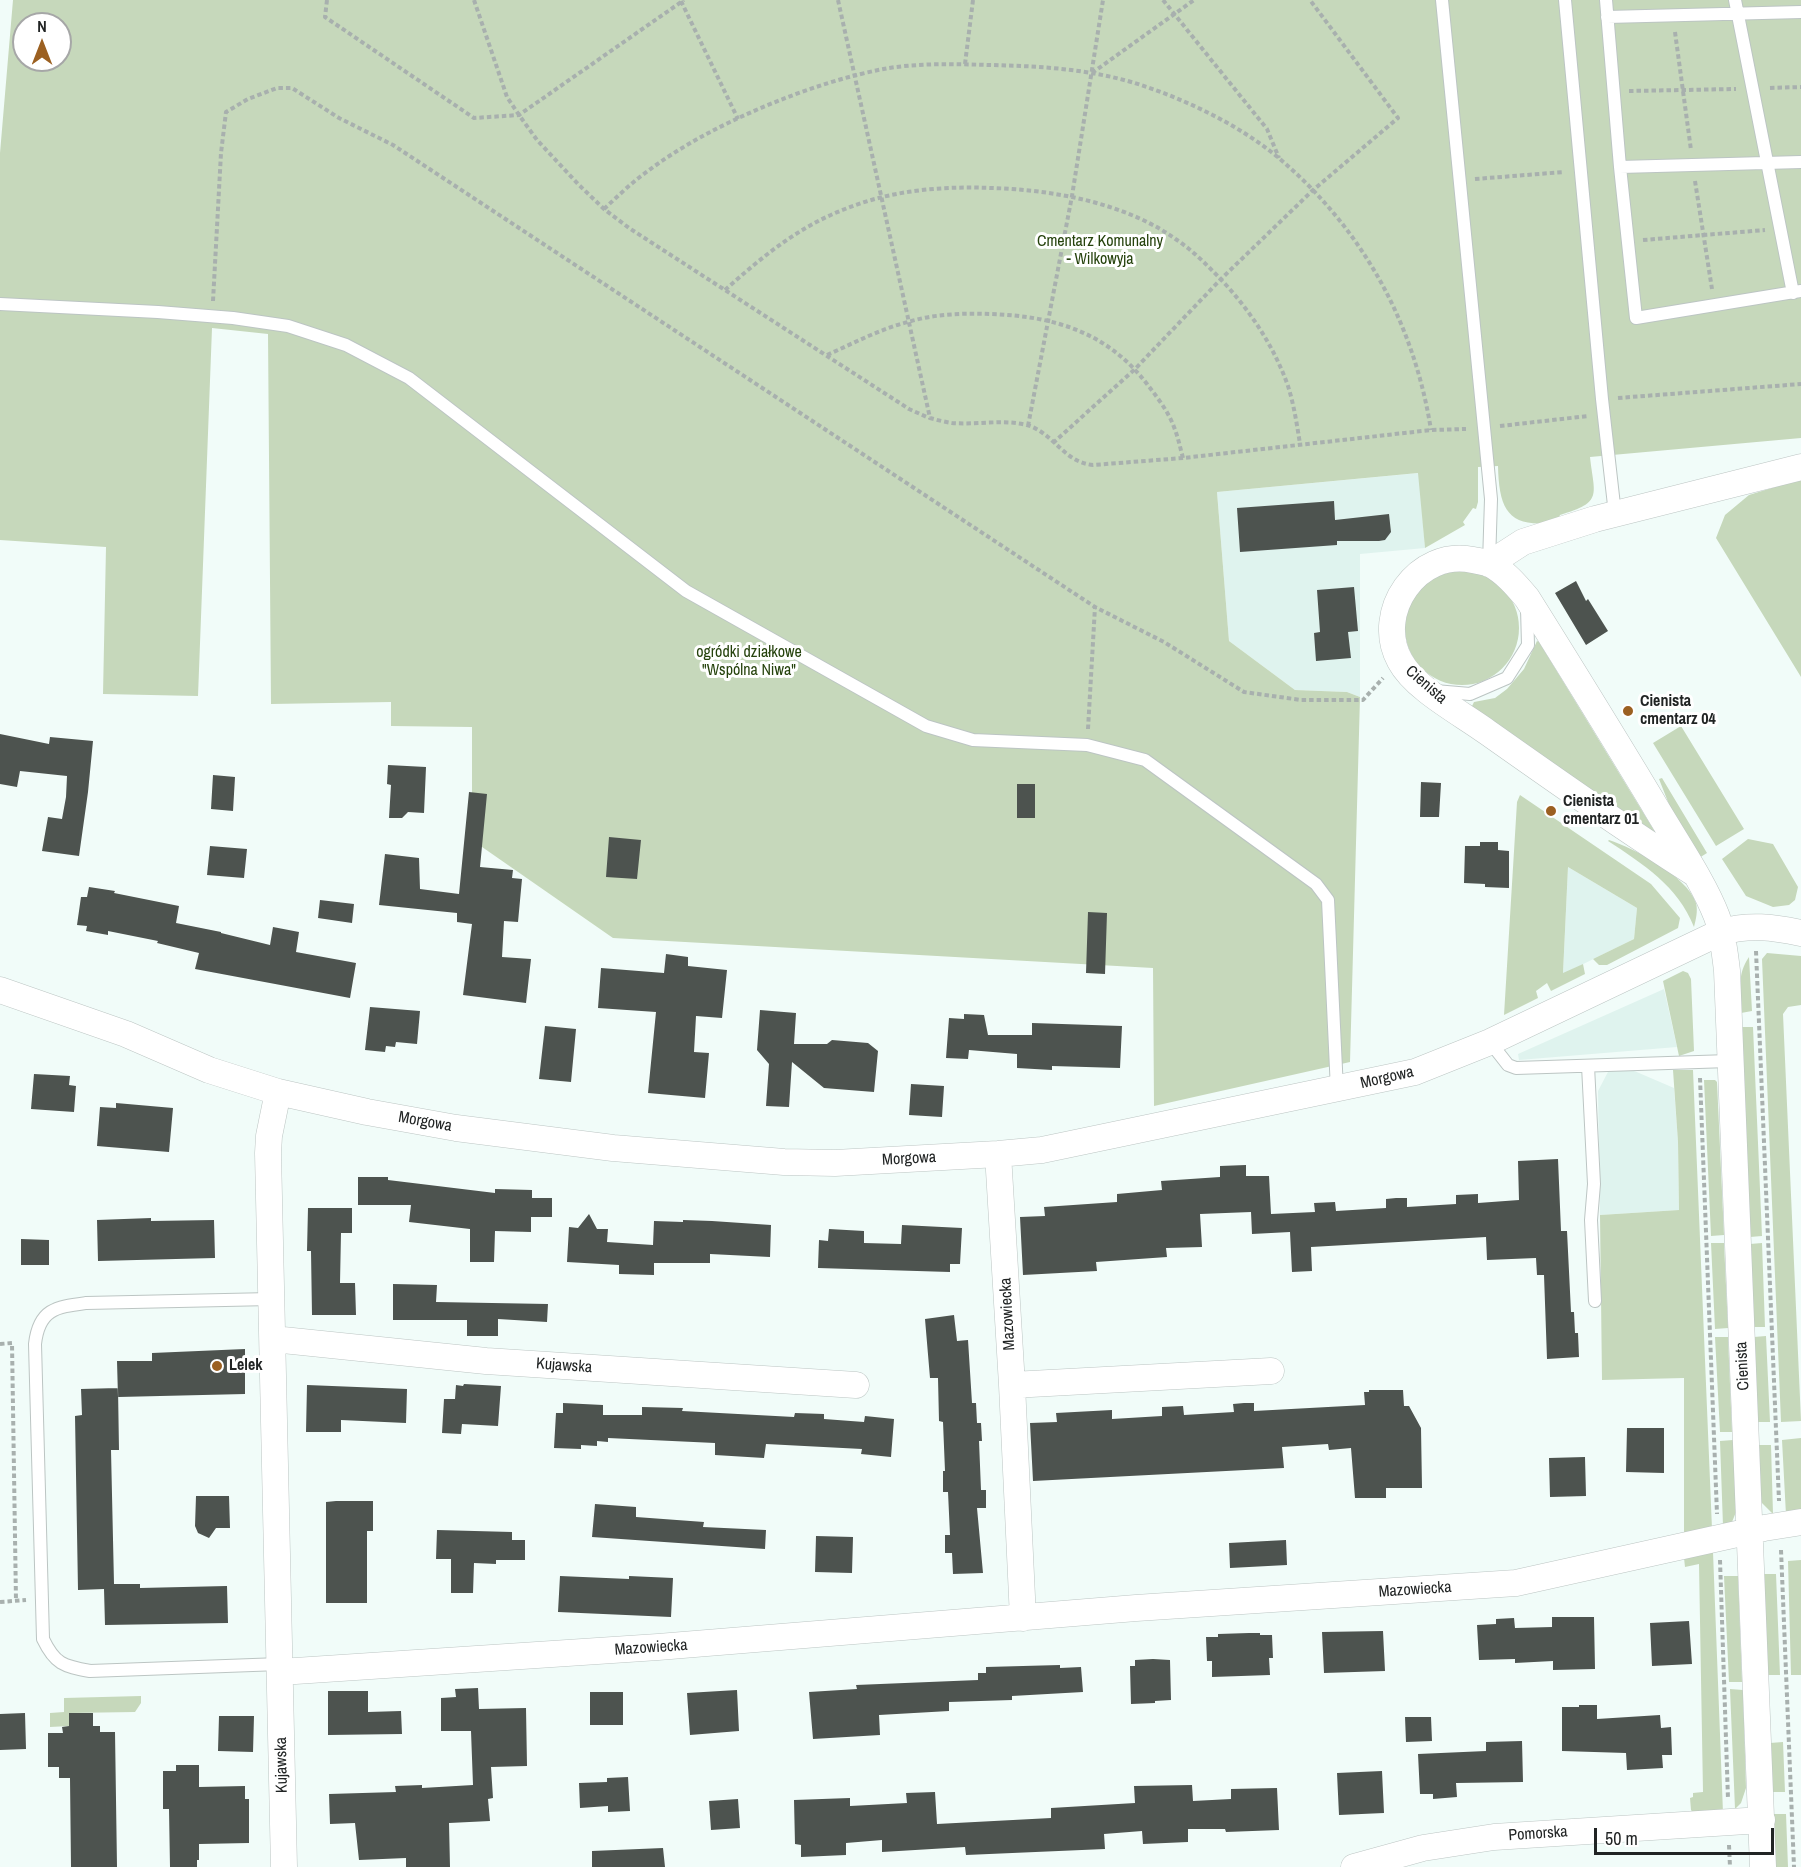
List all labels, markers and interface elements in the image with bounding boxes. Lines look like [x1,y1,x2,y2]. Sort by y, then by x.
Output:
north arrow [12,12,72,72]
text: N [37,15,47,37]
park label: Cmentarz Komunalny - Wilkowyja [1037,232,1163,270]
park label: ogródki działkowe "Wspólna Niwa" [696,643,802,681]
street label: Cienista [1401,662,1451,708]
place label: Cienista cmentarz 04 [1640,692,1716,730]
marker: Cienista cmentarz 04 [1621,704,1635,718]
place label: Cienista cmentarz 01 [1563,792,1639,830]
marker: Cienista cmentarz 01 [1544,804,1558,818]
street label: Morgowa [1359,1063,1415,1093]
street label: Morgowa [397,1108,453,1136]
street label: Morgowa [882,1148,936,1170]
street label: Mazowiecka [997,1277,1019,1351]
street label: Cienista [1732,1341,1754,1391]
street label: Kujawska [535,1354,593,1378]
place label: Lelek [229,1356,263,1376]
marker: Lelek [210,1359,224,1373]
street label: Mazowiecka [1378,1578,1452,1602]
street label: Mazowiecka [614,1636,688,1660]
street label: Kujawska [272,1737,292,1793]
scale bar [1597,1816,1777,1854]
street label: Pomorska [1508,1822,1568,1846]
text: 50 m [1605,1826,1638,1851]

